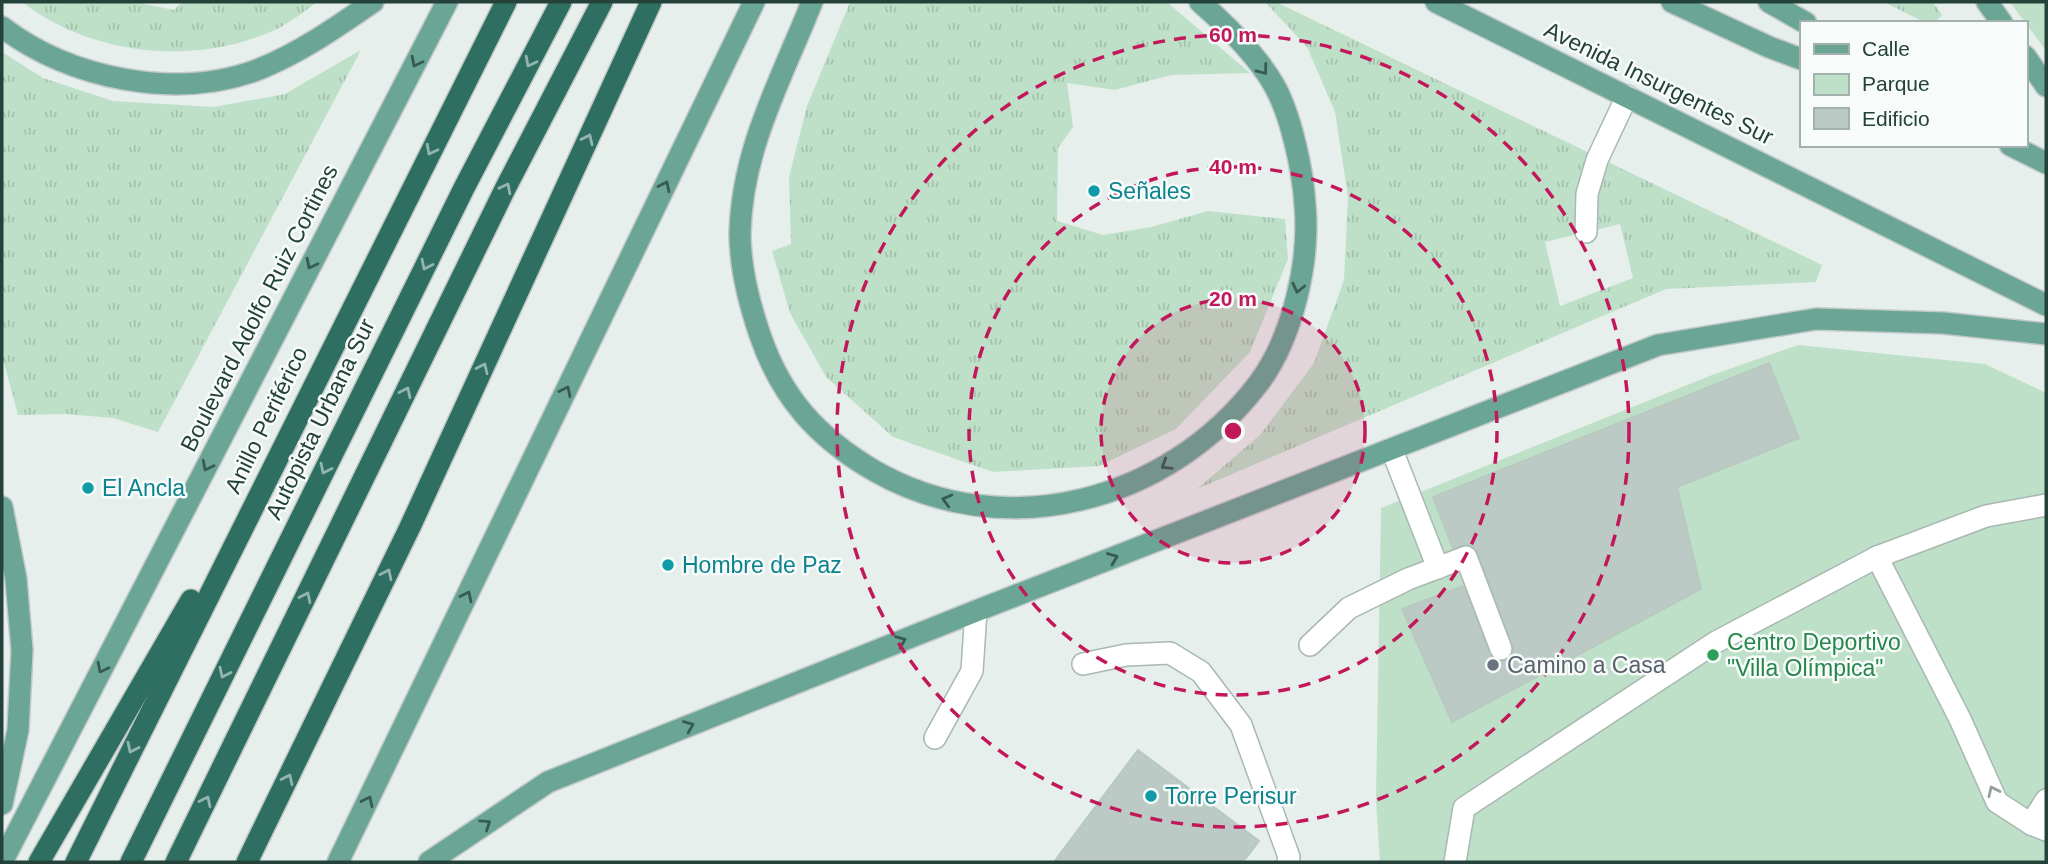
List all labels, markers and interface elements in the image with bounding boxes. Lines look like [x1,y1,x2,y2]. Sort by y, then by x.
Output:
street label: Avenida Insurgentes Sur [1540,16,1778,150]
legend [1800,21,2027,147]
text: 60 m [1209,23,1257,46]
text: Calle [1862,37,1910,60]
one-way arrow [411,55,424,67]
one-way arrow [524,55,538,67]
one-way arrow [1254,62,1267,75]
text: Parque [1862,72,1930,95]
text: Edificio [1862,107,1930,130]
one-way arrow [580,134,594,146]
one-way arrow [425,143,439,155]
text: 40 m [1209,155,1257,178]
street label: Boulevard Adolfo Ruiz Cortines [175,160,343,456]
place label: Señales [1108,178,1191,204]
one-way arrow [656,181,670,193]
one-way arrow [498,183,512,195]
marker: Señales [1086,183,1102,199]
one-way arrow [306,257,320,270]
one-way arrow [421,258,435,270]
one-way arrow [1292,282,1306,294]
text: 20 m [1209,287,1257,310]
street label: Autopista Urbana Sur [260,314,380,524]
street label: Anillo Periférico [219,342,313,498]
one-way arrow [475,363,489,375]
one-way arrow [557,386,571,398]
one-way arrow [398,387,412,399]
centre of rings [1221,419,1245,443]
one-way arrow [1161,456,1174,469]
one-way arrow [201,459,215,472]
one-way arrow [320,462,334,474]
place label: El Ancla [102,475,185,501]
marker: El Ancla [80,480,96,496]
one-way arrow [942,494,954,508]
place label: Hombre de Paz [682,552,842,578]
one-way arrow [1106,553,1118,567]
marker: Hombre de Paz [660,557,676,573]
one-way arrow [379,569,393,581]
one-way arrow [458,591,472,603]
one-way arrow [298,592,312,604]
place label: Centro Deportivo "Villa Olímpica" [1727,629,1901,681]
one-way arrow [894,636,906,650]
marker: Centro Deportivo "Villa Olímpica" [1705,647,1721,663]
place label: Camino a Casa [1507,652,1666,678]
marker: Camino a Casa [1485,657,1501,673]
one-way arrow [97,661,111,674]
one-way arrow [219,666,233,678]
one-way arrow [683,720,695,734]
one-way arrow [127,741,141,753]
one-way arrow [279,774,293,786]
place label: Torre Perisur [1165,783,1297,809]
one-way arrow [1987,786,2001,798]
marker: Torre Perisur [1143,788,1159,804]
one-way arrow [198,796,212,808]
one-way arrow [359,796,373,808]
one-way arrow [478,820,491,832]

